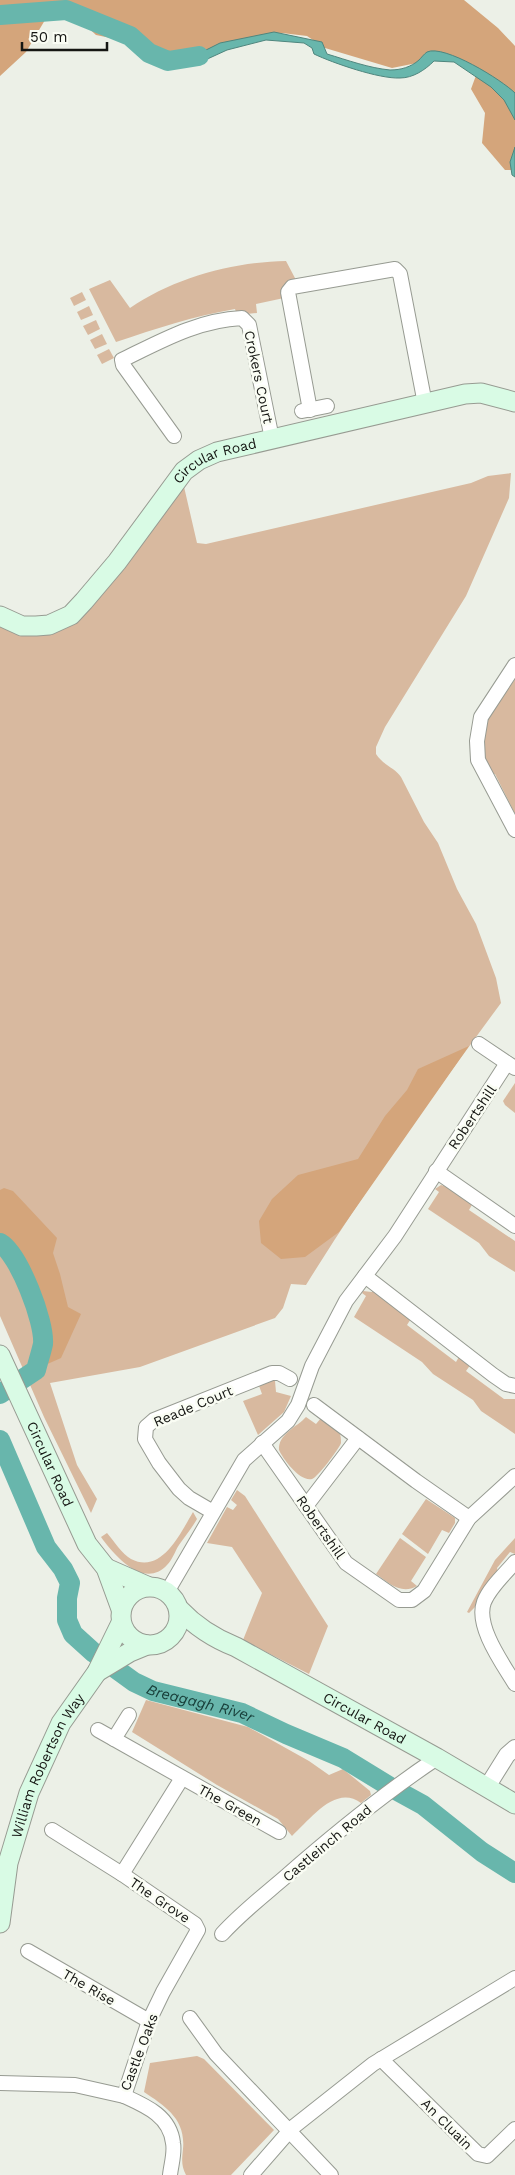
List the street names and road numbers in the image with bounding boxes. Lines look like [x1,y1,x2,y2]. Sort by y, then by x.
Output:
street label: Crokers Court [241,329,277,425]
street label: Circular Road [170,435,258,487]
street label: Robertshill [445,1081,500,1152]
street label: Reade Court [151,1382,235,1430]
street label: Circular Road [24,1419,77,1509]
street label: Robertshill [293,1492,349,1562]
street label: Circular Road [320,1689,409,1747]
street label: William Robertson Way [8,1690,88,1840]
street label: The Green [195,1781,265,1829]
street label: Castleinch Road [279,1801,375,1885]
street label: The Grove [127,1874,193,1926]
street label: The Rise [60,1966,118,2008]
street label: Castle Oaks [117,2011,161,2093]
street label: An Cluain [418,2095,476,2153]

